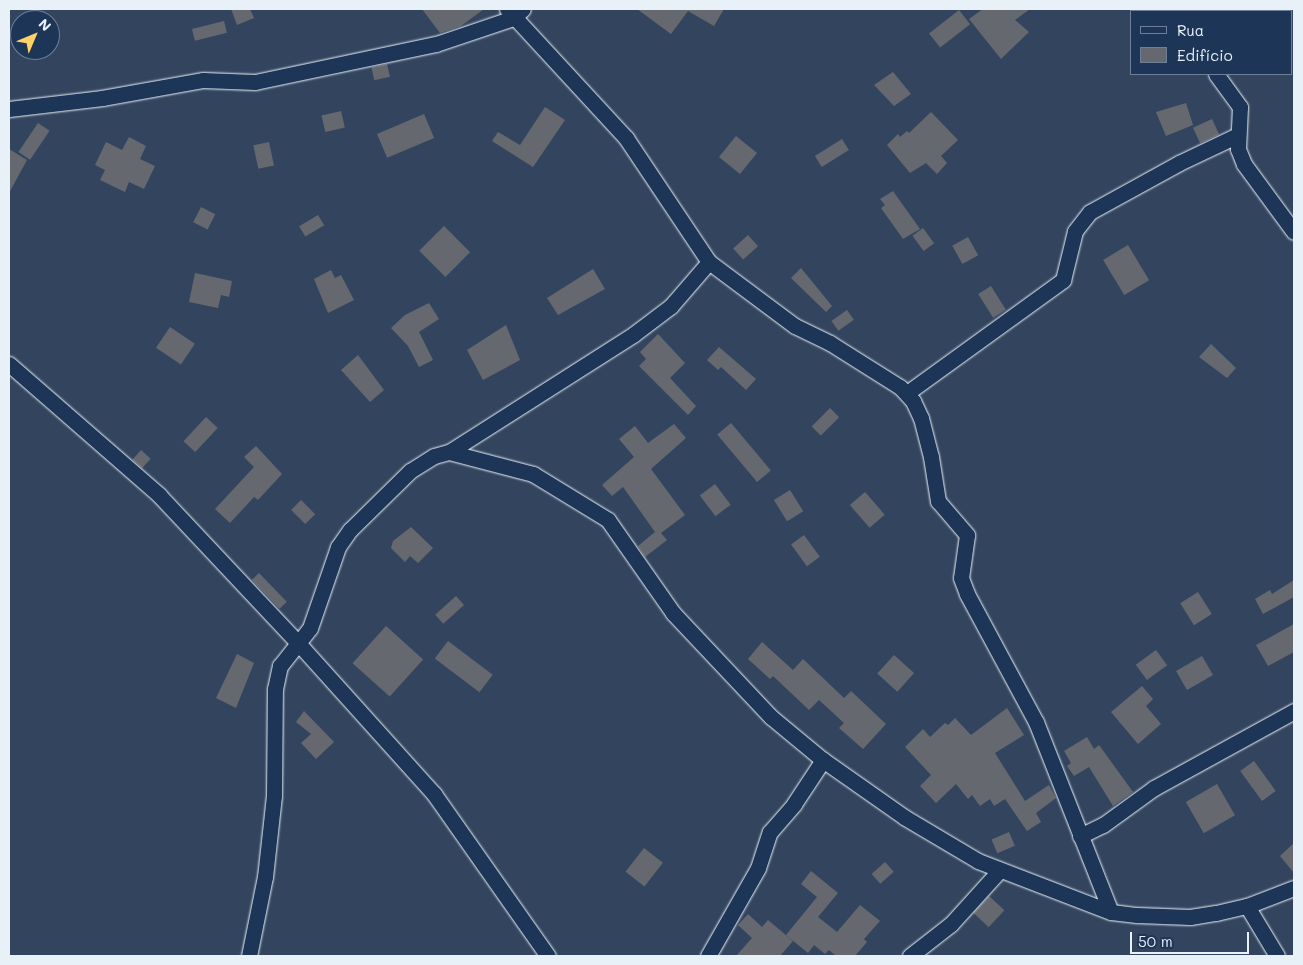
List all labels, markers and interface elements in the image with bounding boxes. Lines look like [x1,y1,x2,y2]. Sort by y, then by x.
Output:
north arrow [10,10,60,60]
legend [1130,10,1293,75]
text: N [35,14,56,35]
text: Rua [1177,20,1204,40]
text: Edifício [1177,45,1233,65]
scale bar [1133,922,1252,954]
text: 50 m [1138,931,1173,951]

